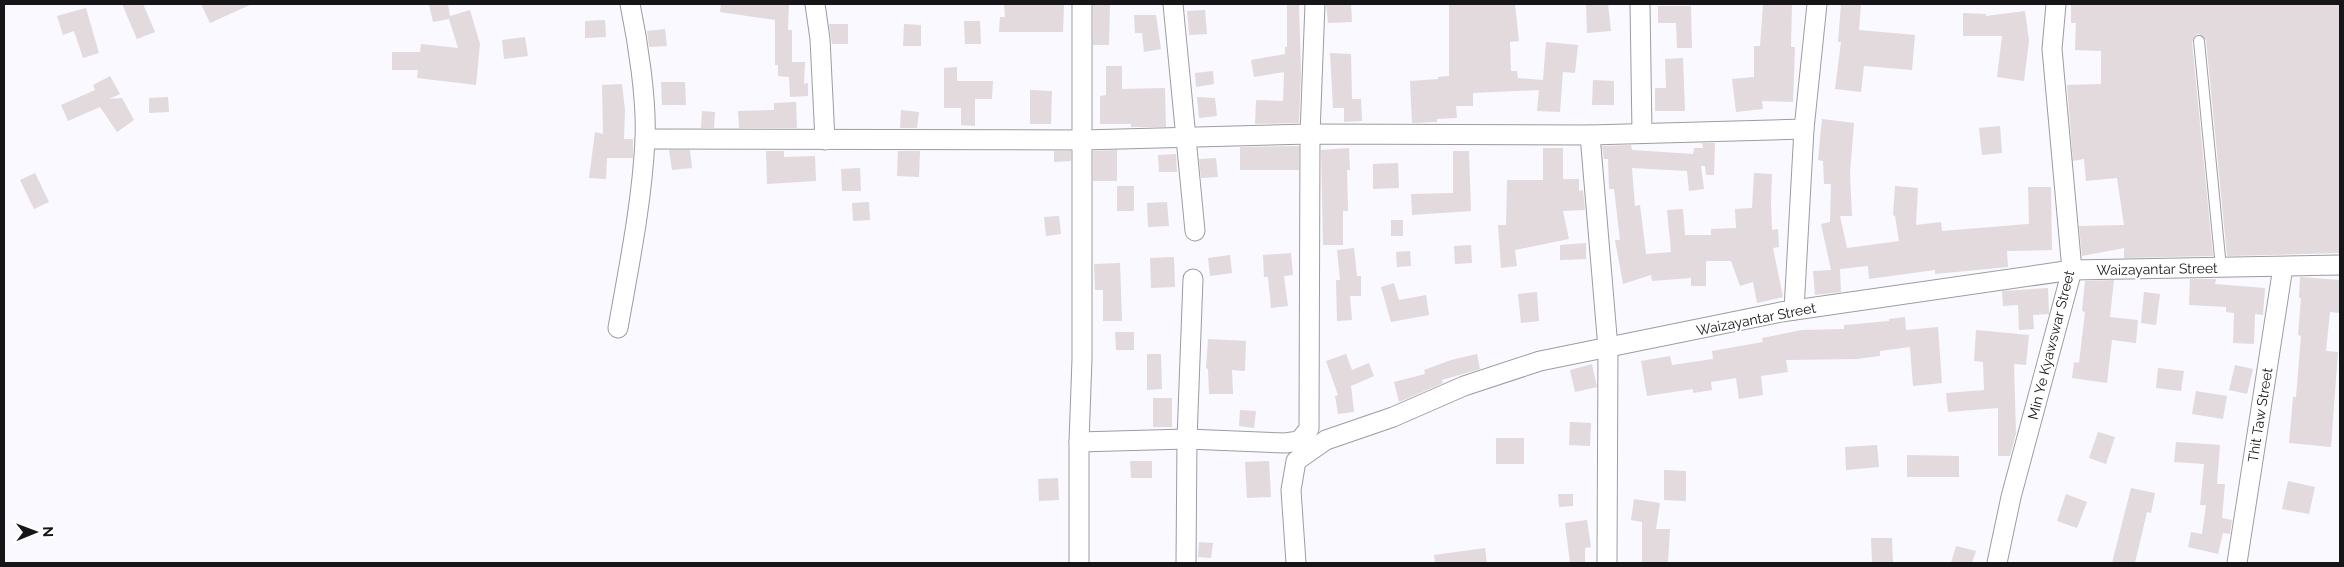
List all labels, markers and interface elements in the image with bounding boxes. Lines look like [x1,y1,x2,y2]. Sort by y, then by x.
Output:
street label: Waizayantar Street [2096,260,2218,278]
street label: Min Ye Kyawswar Street [2025,268,2077,421]
street label: Waizayantar Street [1695,300,1817,338]
street label: Thit Taw Street [2245,366,2275,463]
north arrow [10,507,60,557]
text: N [40,526,56,537]

